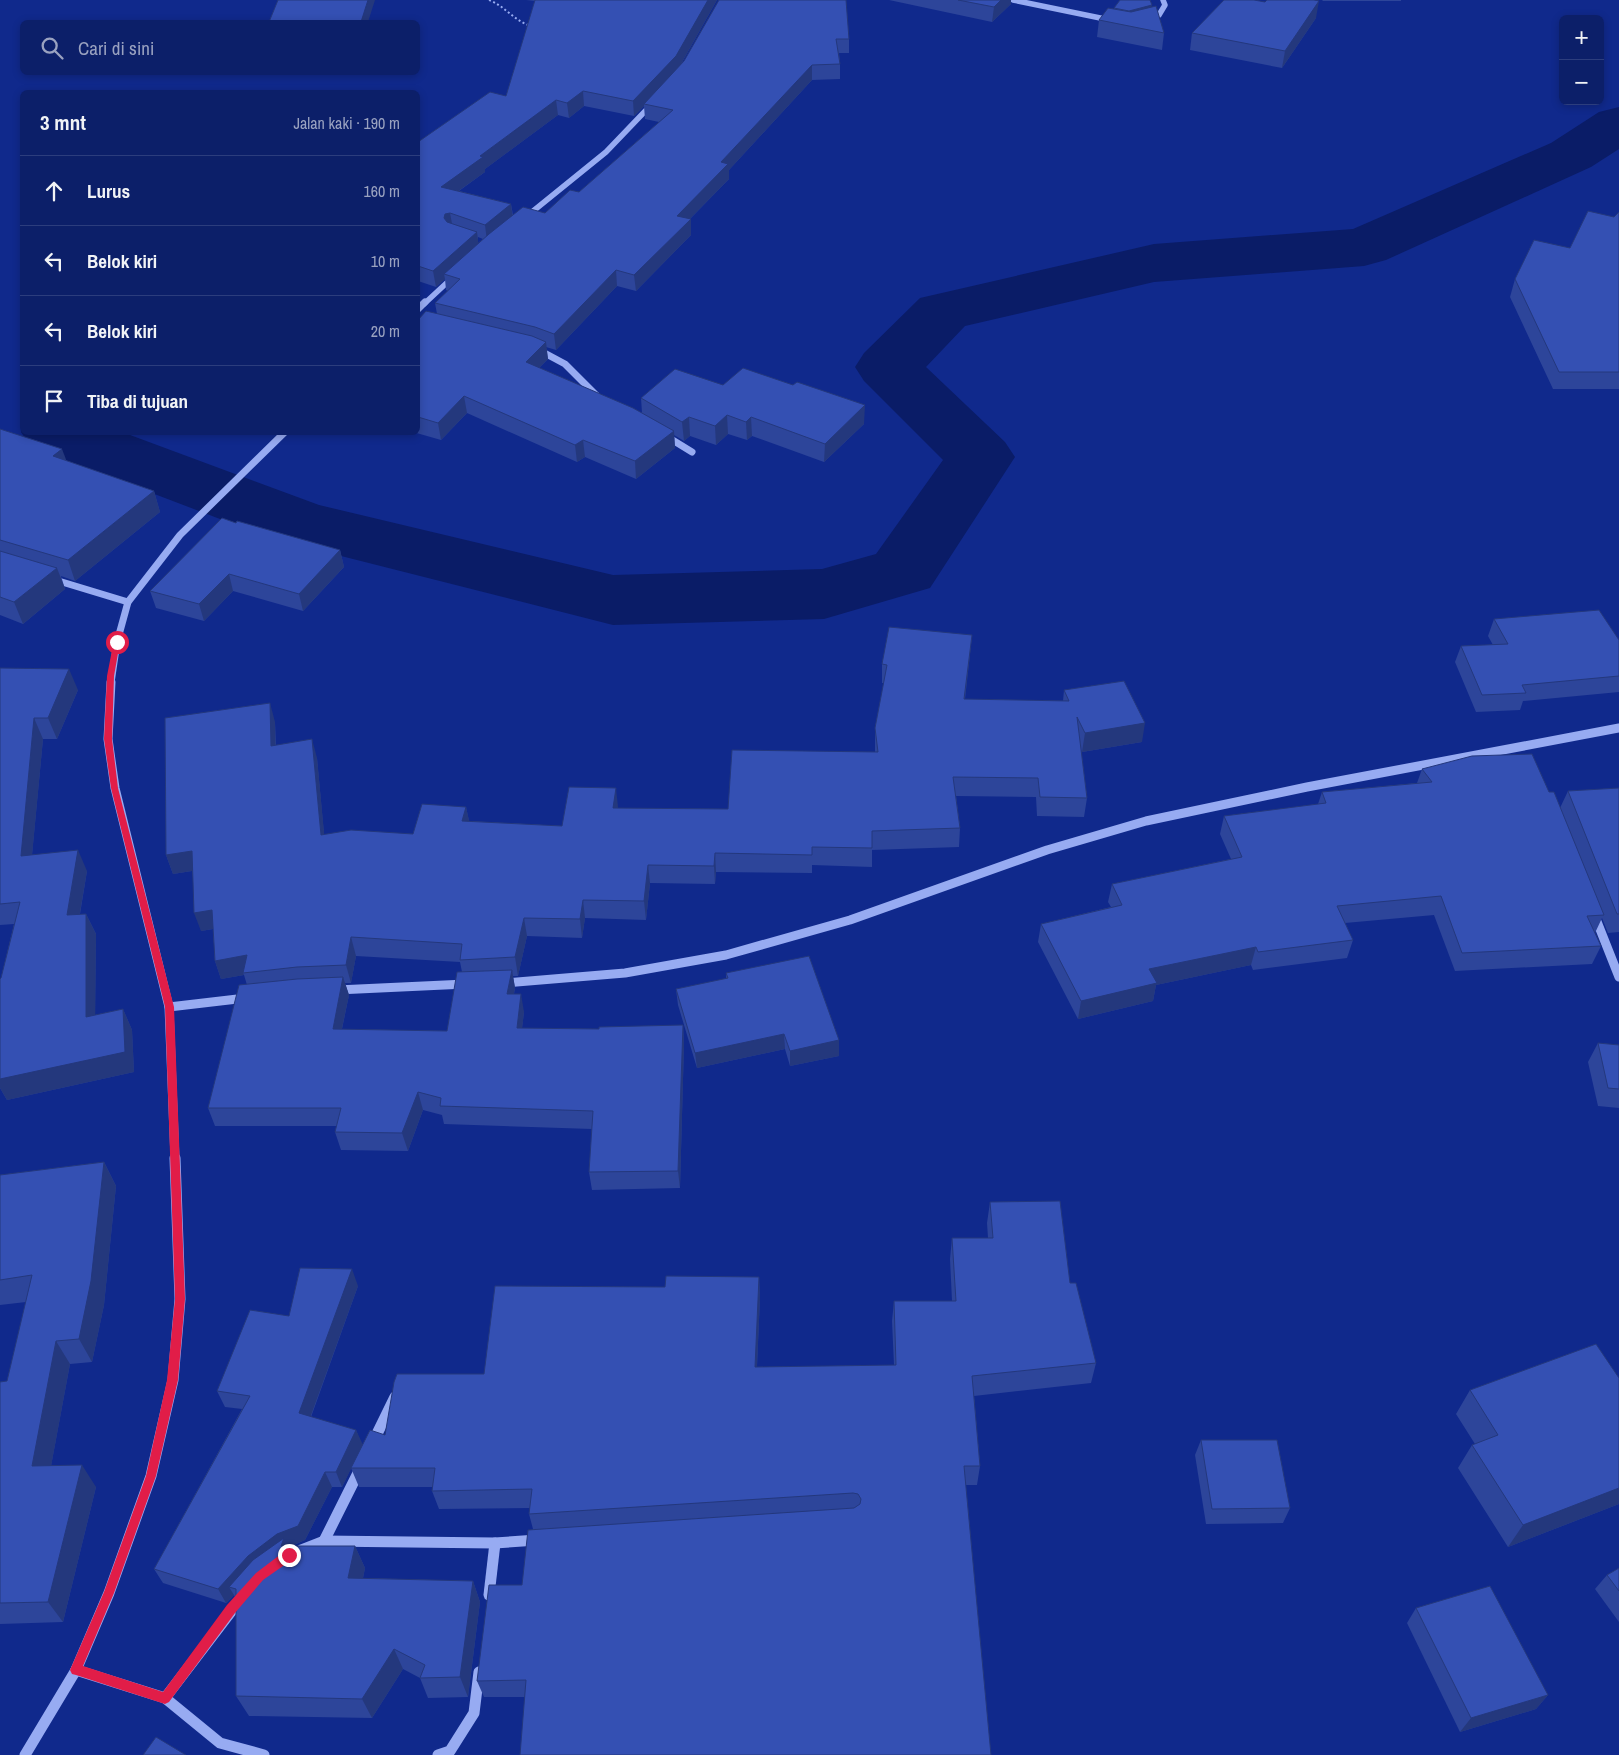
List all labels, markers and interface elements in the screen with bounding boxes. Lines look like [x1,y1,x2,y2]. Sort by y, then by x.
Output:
map controls [1559,15,1604,105]
button: + [1559,15,1604,60]
search box [20,20,420,75]
icon: search [38,34,66,62]
text: Cari di sini [78,35,154,61]
button: − [1559,60,1604,105]
text: 3 mnt [40,108,86,137]
text: Jalan kaki · 190 m [294,112,400,134]
icon: ahead [40,177,68,205]
text: Lurus [87,178,130,204]
text: 160 m [364,180,400,202]
icon: left [40,247,68,275]
text: Belok kiri [87,248,157,274]
text: 10 m [371,250,400,272]
icon: left [40,317,68,345]
text: Belok kiri [87,318,157,344]
text: 20 m [371,320,400,342]
icon: arrive [40,387,68,415]
text: Tiba di tujuan [87,388,188,414]
route start [106,631,129,654]
route end [278,1544,301,1567]

